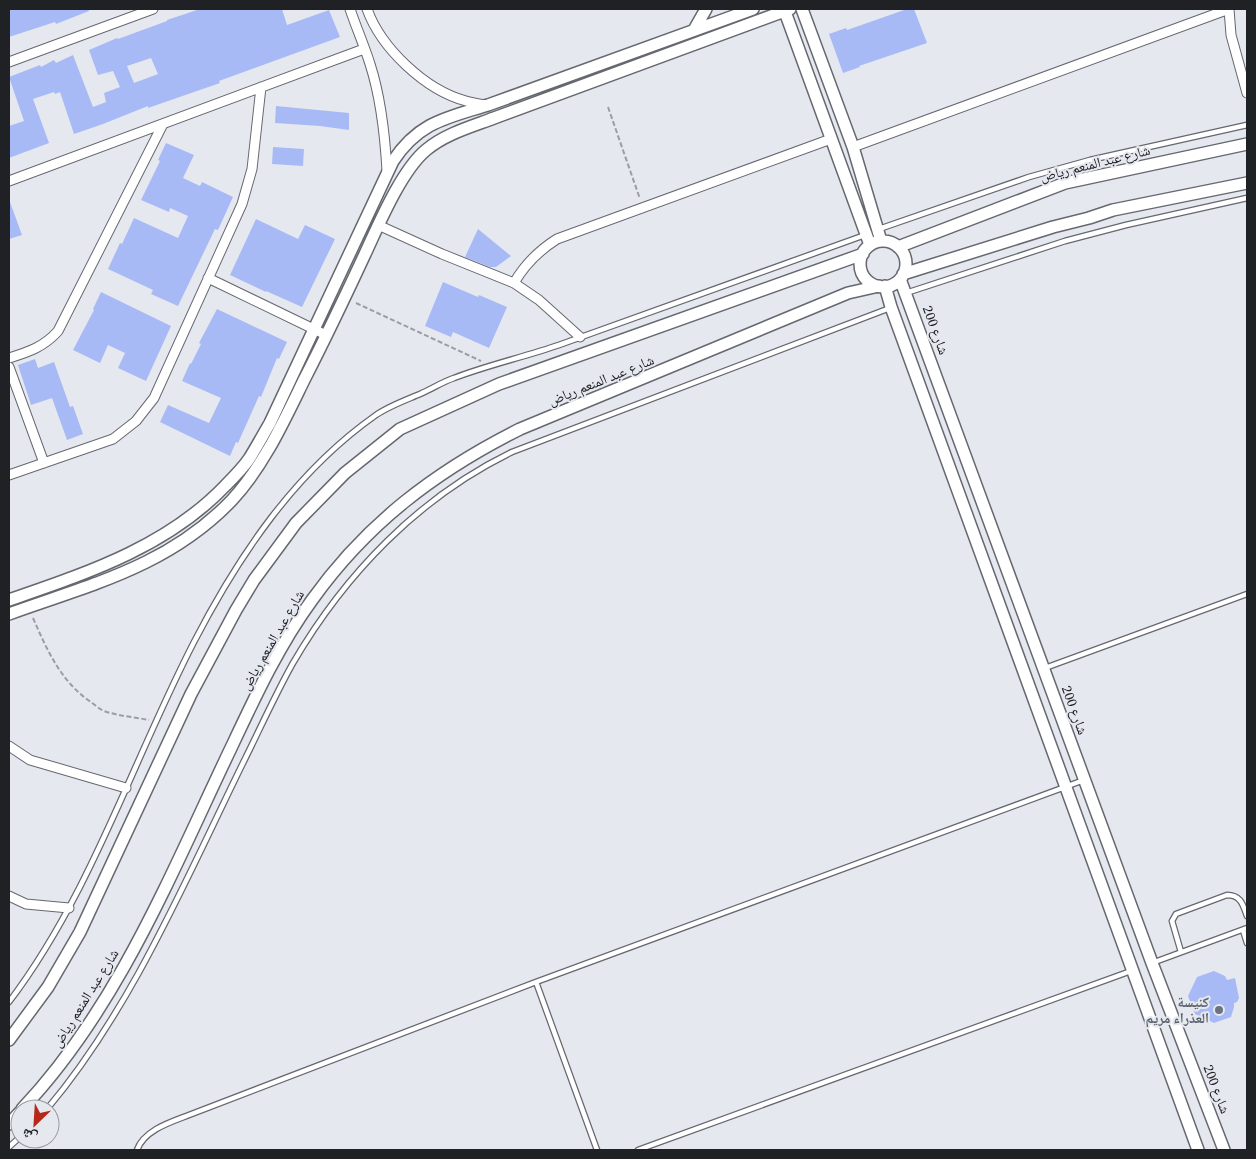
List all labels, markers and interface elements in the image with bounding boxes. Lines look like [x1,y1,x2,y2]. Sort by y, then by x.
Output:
street label: شارع عبد المنعم رياض [1038,140,1152,186]
street label: شارع 200 [918,303,954,357]
street label: شارع عبد المنعم رياض [545,350,657,410]
street label: شارع عبد المنعم رياض [235,586,309,694]
street label: شارع 200 [1057,683,1093,737]
street label: شارع عبد المنعم رياض [47,945,123,1051]
place label: كنيسة العذراء مريم [1146,992,1209,1028]
marker: كنيسة العذراء مريم [1213,1004,1225,1016]
street label: شارع 200 [1199,1062,1235,1116]
north arrow [10,1099,60,1149]
text: ش [18,1124,40,1148]

